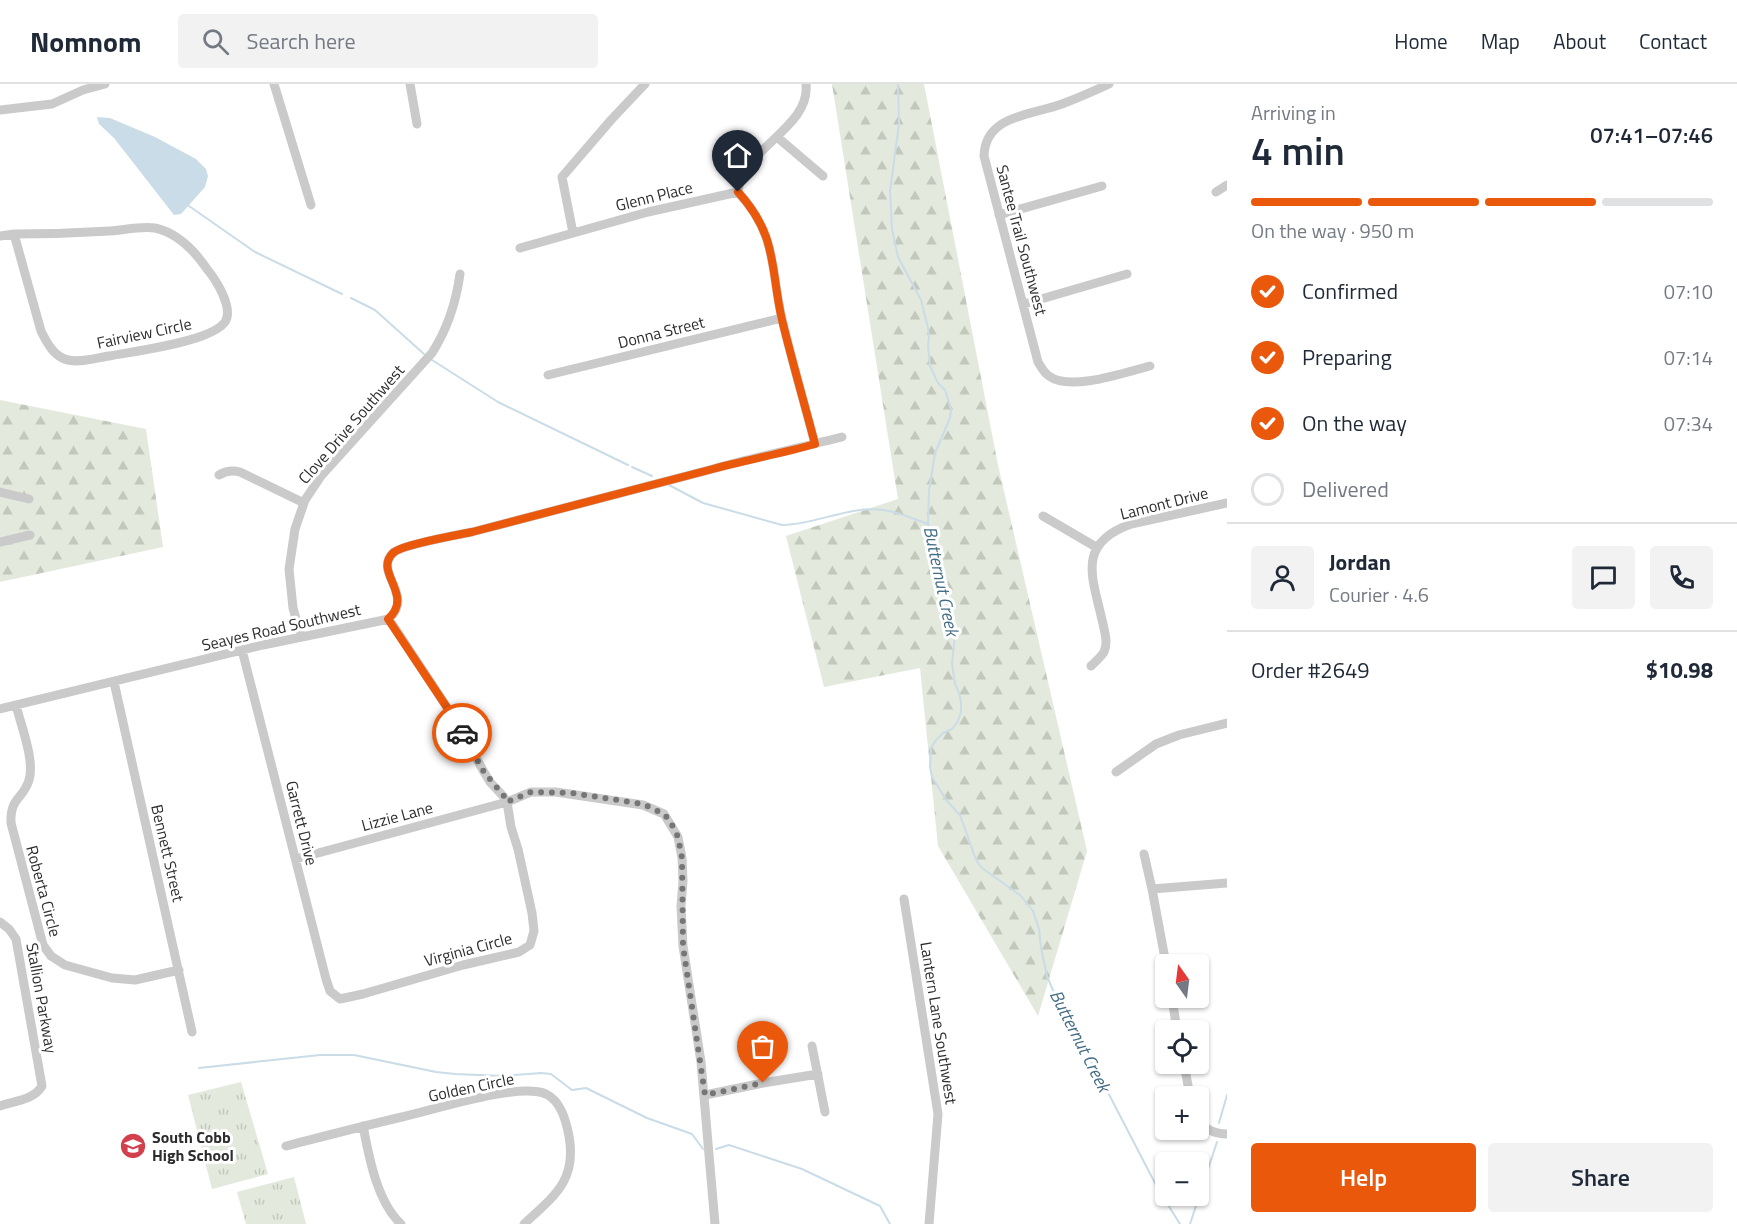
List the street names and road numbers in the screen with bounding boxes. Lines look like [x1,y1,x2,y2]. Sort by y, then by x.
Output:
street label: Santee Trail Southwest [990,162,1054,318]
street label: Glenn Place [613,175,695,217]
street label: Donna Street [615,310,707,354]
street label: Fairview Circle [94,311,194,355]
street label: Clove Drive Southwest [292,359,410,489]
street label: Lamont Drive [1117,480,1211,526]
street label: Seayes Road Southwest [199,597,363,657]
street label: Garrett Drive [280,778,324,868]
street label: Lizzie Lane [359,795,435,837]
street label: Bennett Street [145,802,191,904]
street label: Roberta Circle [20,843,68,939]
street label: Virginia Circle [421,926,515,972]
street label: Lantern Lane Southwest [914,940,964,1106]
street label: Stallion Parkway [20,941,64,1056]
street label: Golden Circle [426,1066,516,1108]

